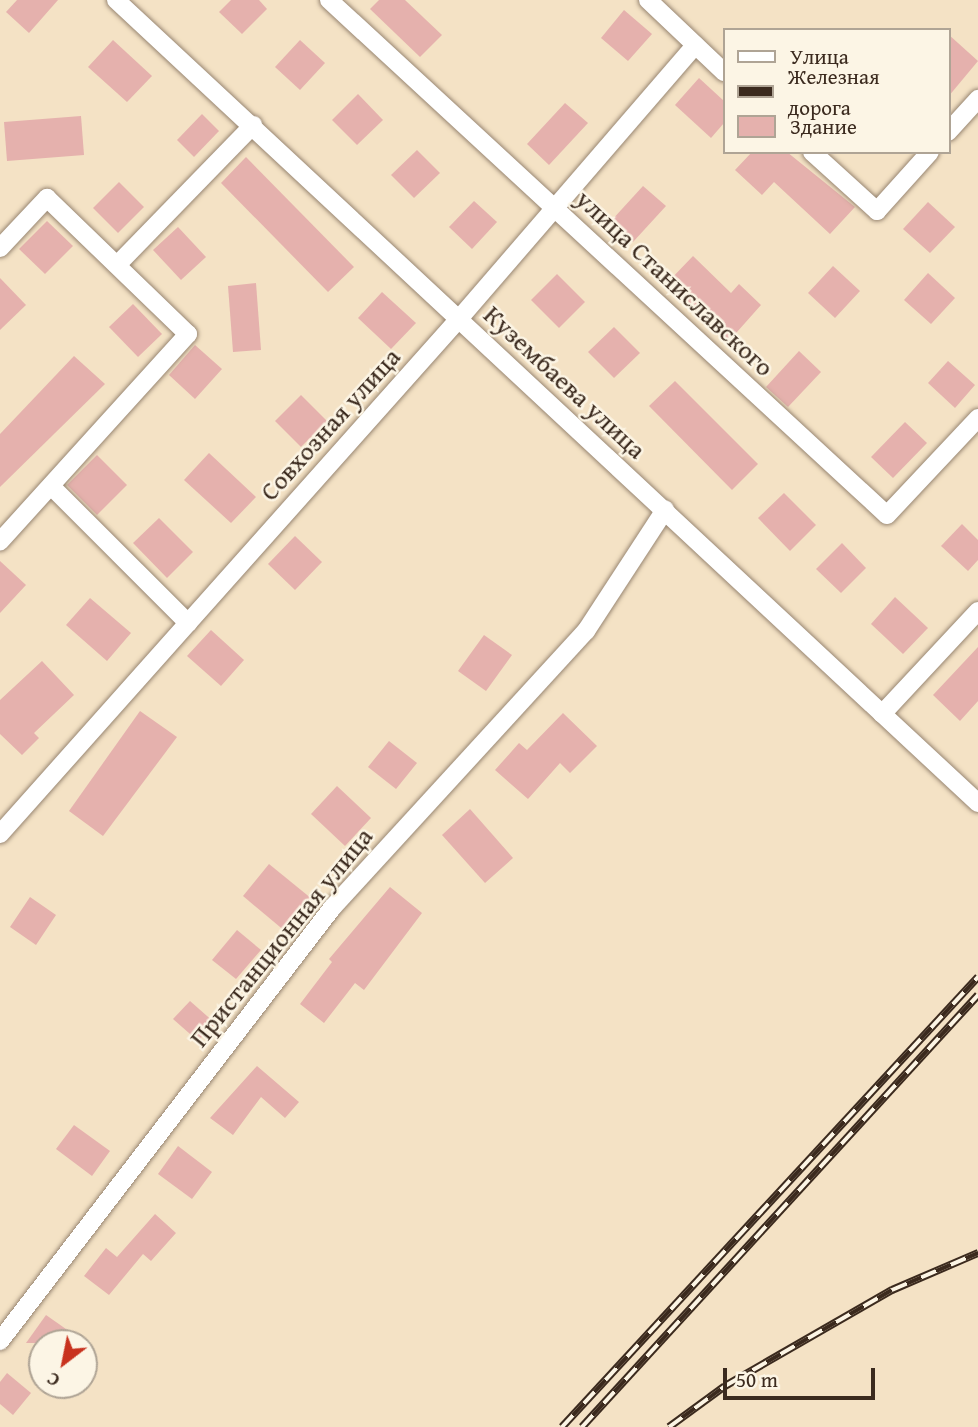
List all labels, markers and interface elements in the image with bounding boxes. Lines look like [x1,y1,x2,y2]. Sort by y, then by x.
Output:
legend [722,28,950,154]
text: Улица [790,41,849,72]
text: Железная дорога [788,61,880,123]
text: Здание [790,111,857,142]
street label: улица Станиславского [570,183,780,383]
street label: Кузембаева улица [478,299,652,465]
street label: Совхозная улица [253,341,407,507]
street label: Пристанционная улица [183,821,379,1053]
north arrow [28,1329,98,1399]
scale bar [726,1354,878,1398]
text: 50 m [736,1364,778,1395]
text: С [41,1365,65,1395]

